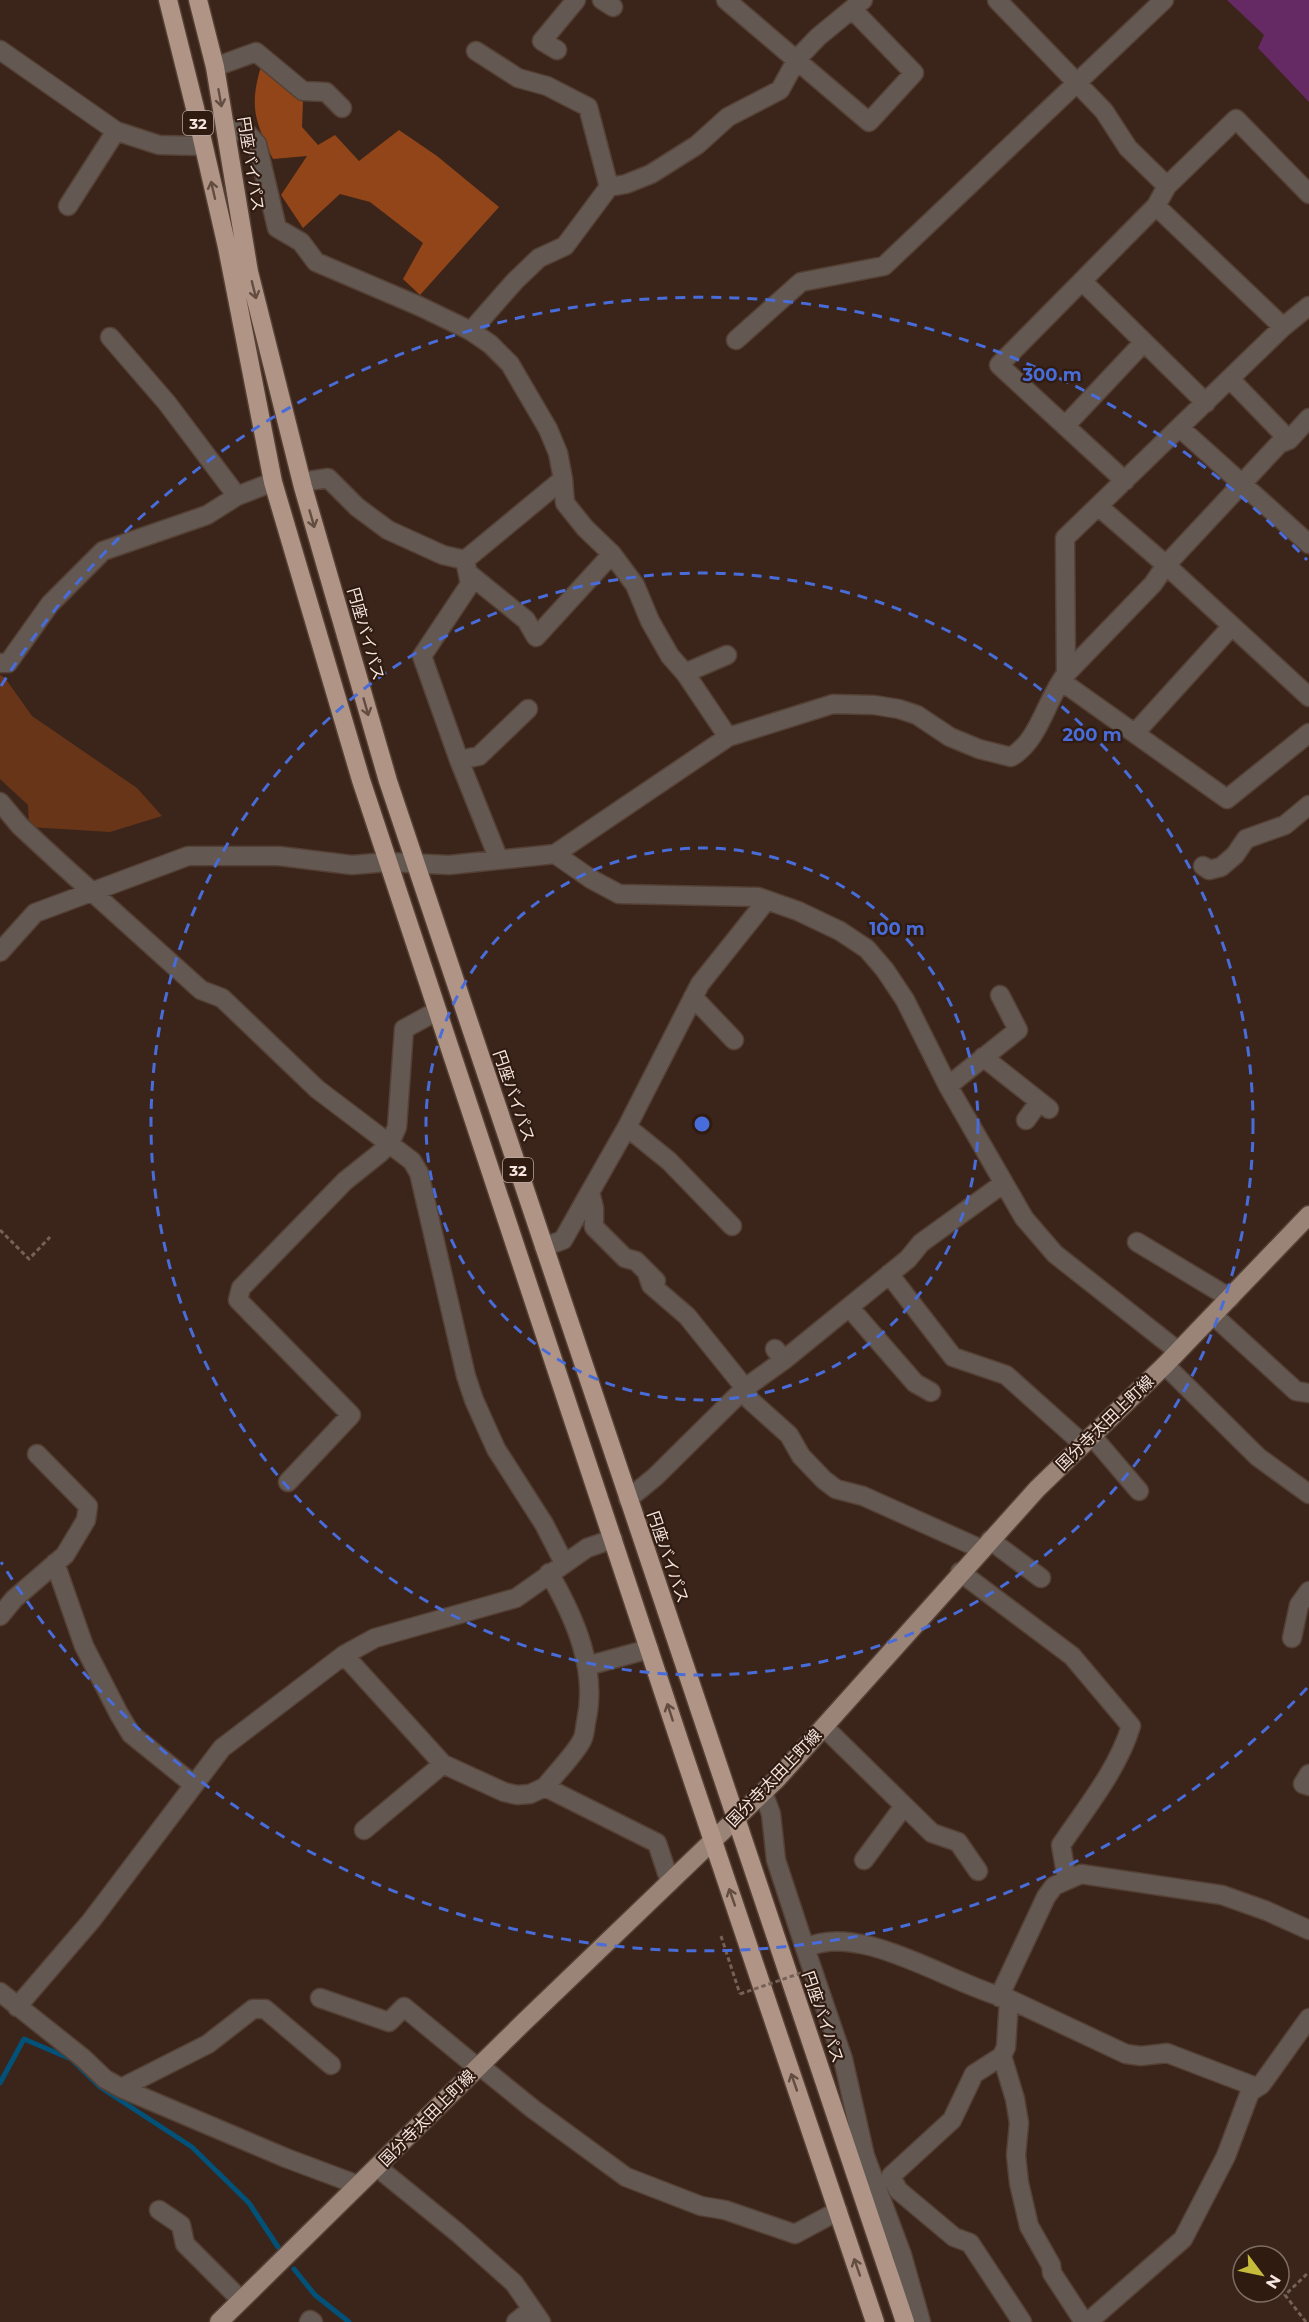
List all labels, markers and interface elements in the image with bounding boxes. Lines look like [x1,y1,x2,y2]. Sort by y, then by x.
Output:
one-way arrow [215,87,226,107]
road number: 32 [183,111,213,135]
street label: 円座バイパス [234,115,268,213]
one-way arrow [207,181,219,200]
one-way arrow [248,280,260,299]
text: 300 m [1021,364,1082,386]
one-way arrow [307,510,319,529]
street label: 円座バイパス [344,585,388,683]
one-way arrow [361,697,372,716]
text: 200 m [1062,724,1122,746]
text: 100 m [869,918,925,940]
street label: 円座バイパス [489,1048,539,1144]
centre of rings [692,1114,712,1134]
road number: 32 [503,1158,533,1182]
street label: 国分寺太田上町線 [1052,1372,1158,1474]
street label: 円座バイパス [643,1509,693,1605]
one-way arrow [664,1703,675,1722]
street label: 国分寺太田上町線 [723,1725,825,1831]
one-way arrow [726,1888,737,1907]
street label: 円座バイパス [798,1969,848,2065]
street label: 国分寺太田上町線 [375,2066,479,2170]
one-way arrow [788,2073,799,2092]
north arrow [1231,2244,1291,2304]
one-way arrow [850,2258,861,2277]
text: N [1262,2271,1285,2292]

